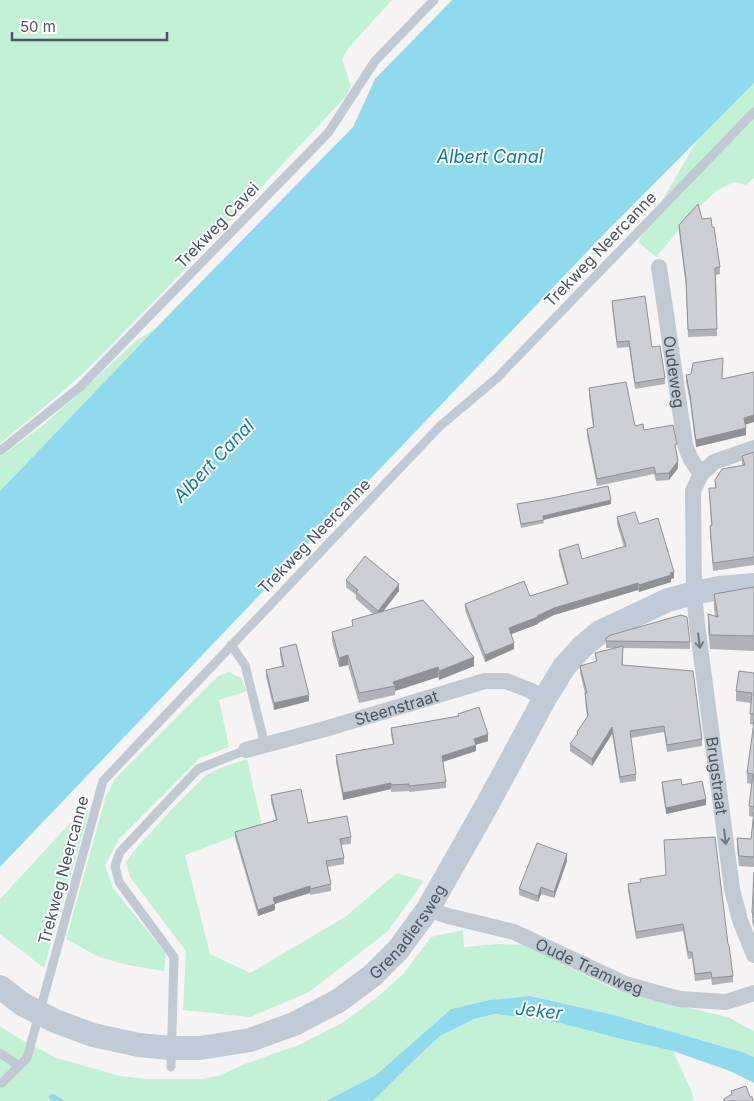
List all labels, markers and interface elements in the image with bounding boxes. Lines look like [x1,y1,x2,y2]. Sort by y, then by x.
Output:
scale bar [12,10,168,42]
text: 50 m [20,17,56,36]
water label: Albert Canal [436,146,544,167]
street label: Trekweg Cavei [171,178,263,272]
street label: Trekweg Neercanne [540,187,660,311]
street label: Oudeweg [659,335,690,409]
water label: Albert Canal [168,415,259,507]
street label: Trekweg Neercanne [254,474,374,598]
one-way arrow [694,633,704,649]
street label: Steenstraat [352,686,440,730]
street label: Brugstraat [702,735,732,816]
street label: Trekweg Neercanne [34,794,92,946]
one-way arrow [720,829,730,845]
street label: Grenadiersweg [365,881,450,983]
street label: Oude Tramweg [532,934,645,999]
water label: Jeker [514,998,565,1024]

